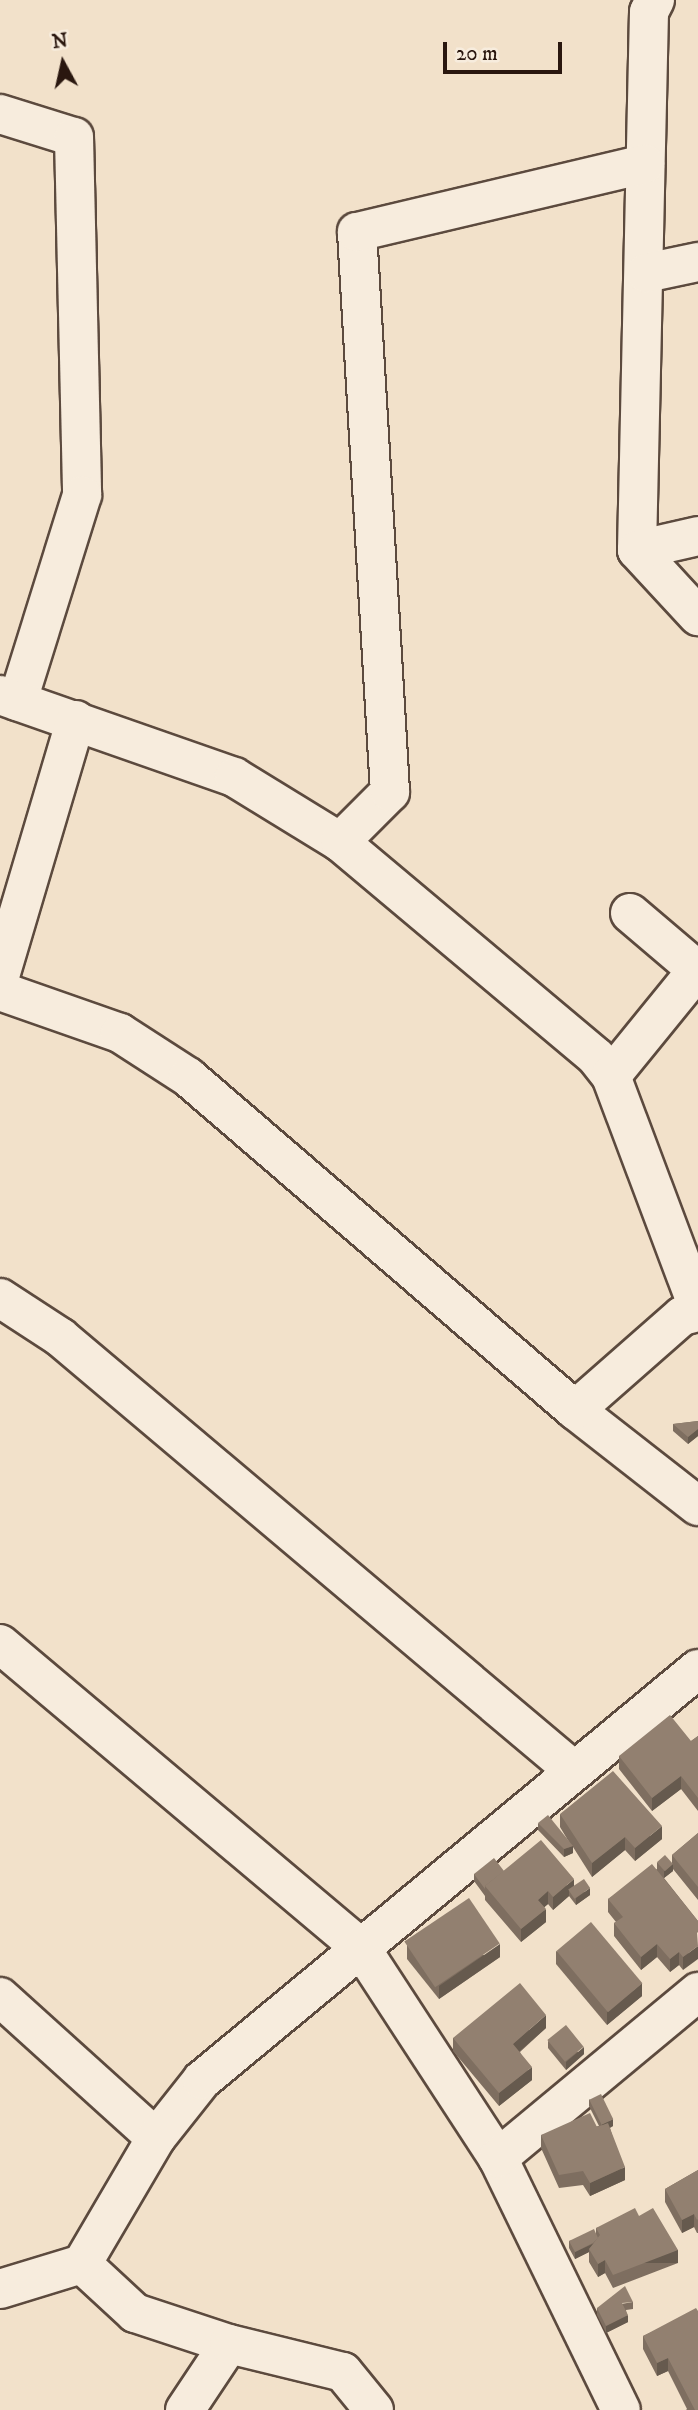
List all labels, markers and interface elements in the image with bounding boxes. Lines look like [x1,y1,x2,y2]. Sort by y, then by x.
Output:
north arrow [28,28,98,98]
scale bar [446,28,565,72]
text: N [51,29,69,54]
text: 20 m [456,41,498,67]

